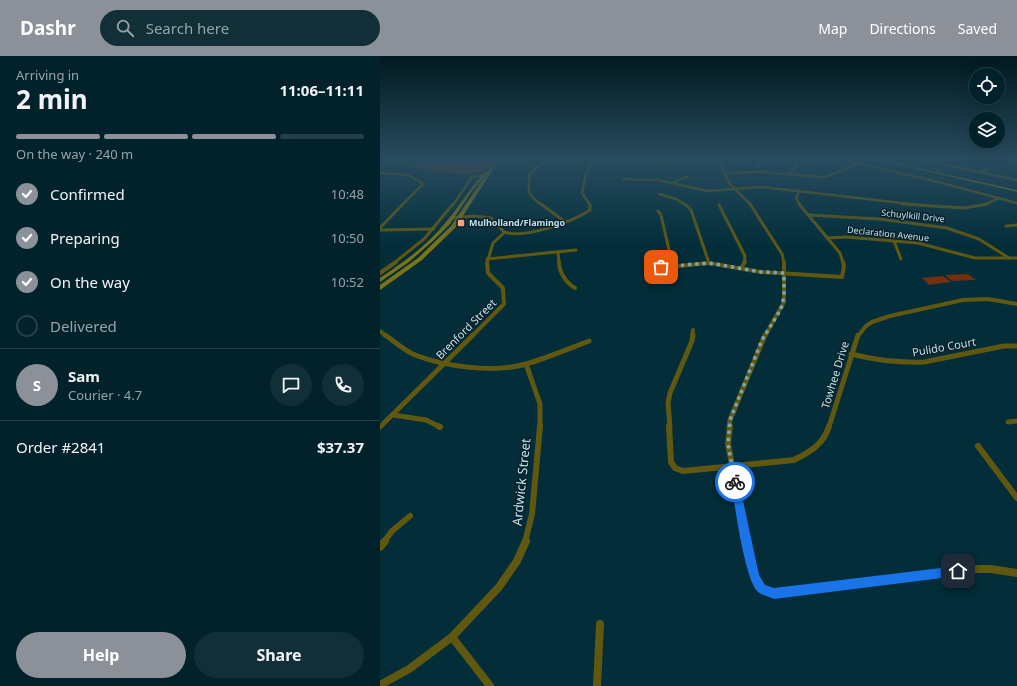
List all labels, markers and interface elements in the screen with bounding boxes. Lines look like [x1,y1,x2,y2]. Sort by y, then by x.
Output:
search box [100,10,380,46]
text: Dashr [20,15,76,41]
icon: search [114,17,136,39]
text: Search here [146,18,229,38]
text: Map [818,19,847,38]
text: Directions [869,19,936,38]
text: Saved [958,19,997,38]
text: Arriving in [16,66,79,84]
map controls [969,68,1005,148]
button: locate [969,68,1005,104]
text: 11:06–11:11 [279,80,364,100]
text: 2 min [16,81,88,117]
button: layers [969,112,1005,148]
text: On the way · 240 m [16,145,133,163]
icon: check [16,183,38,205]
text: Confirmed [50,184,125,204]
text: 10:48 [331,185,364,203]
street label: Schuylkill Drive [881,206,945,225]
place label: Mulholland/Flamingo [469,216,566,229]
marker: Mulholland/Flamingo [456,218,466,228]
street label: Declaration Avenue [846,223,930,244]
icon: check [16,227,38,249]
text: Preparing [50,228,120,248]
text: 10:50 [331,229,364,247]
pin [644,250,678,284]
icon: bag [650,256,672,278]
icon: check [16,271,38,293]
text: On the way [50,272,130,292]
text: 10:52 [331,273,364,291]
street label: Brenford Street [432,295,499,362]
text: Delivered [50,316,117,336]
street label: Pulido Court [911,334,977,359]
street label: Towhee Drive [817,339,852,410]
button: chat [270,364,312,406]
button: phone [322,364,364,406]
text: Sam [68,366,100,386]
text: S [33,375,41,395]
text: Courier · 4.7 [68,386,142,404]
text: Order #2841 [16,437,105,457]
text: $37.37 [317,437,364,457]
street label: Ardwick Street [507,437,535,527]
courier [715,462,755,502]
icon: bike [724,471,746,493]
pin [941,554,975,588]
icon: home [947,560,969,582]
button: Help [16,632,186,678]
button: Share [194,632,364,678]

